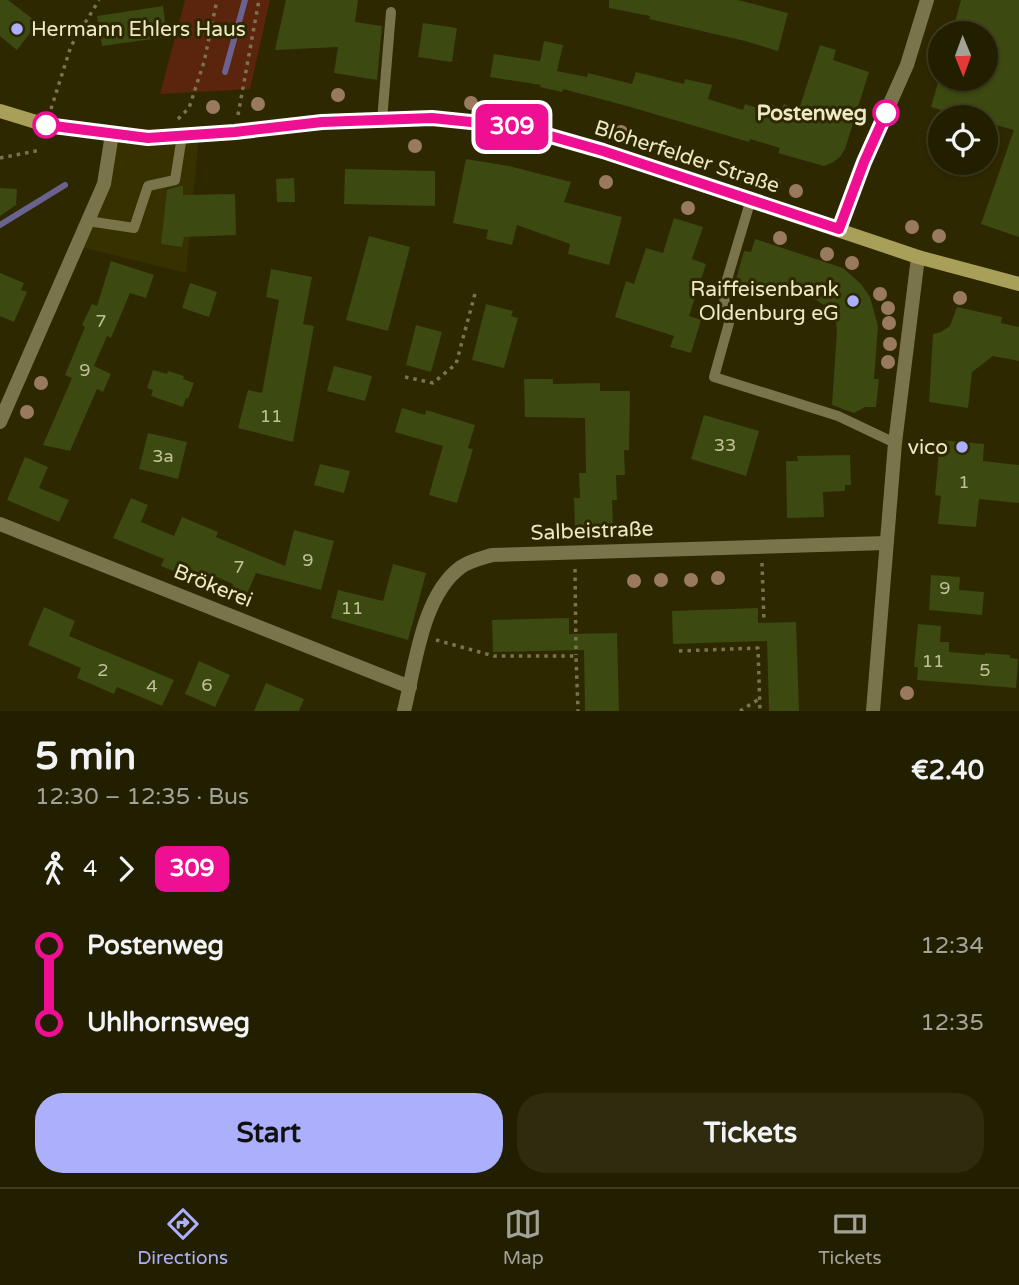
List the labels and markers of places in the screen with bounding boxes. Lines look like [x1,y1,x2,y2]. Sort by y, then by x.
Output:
place label: Hermann Ehlers Haus [31,17,246,42]
marker: Hermann Ehlers Haus [9,21,25,37]
marker: Postenweg [873,100,899,126]
place label: Postenweg [756,101,867,126]
unlabelled marker [33,112,59,138]
place label: Raiffeisenbank Oldenburg eG [690,277,839,326]
marker: Raiffeisenbank Oldenburg eG [845,293,861,309]
place label: vico [908,435,948,460]
marker: vico [954,439,970,455]

